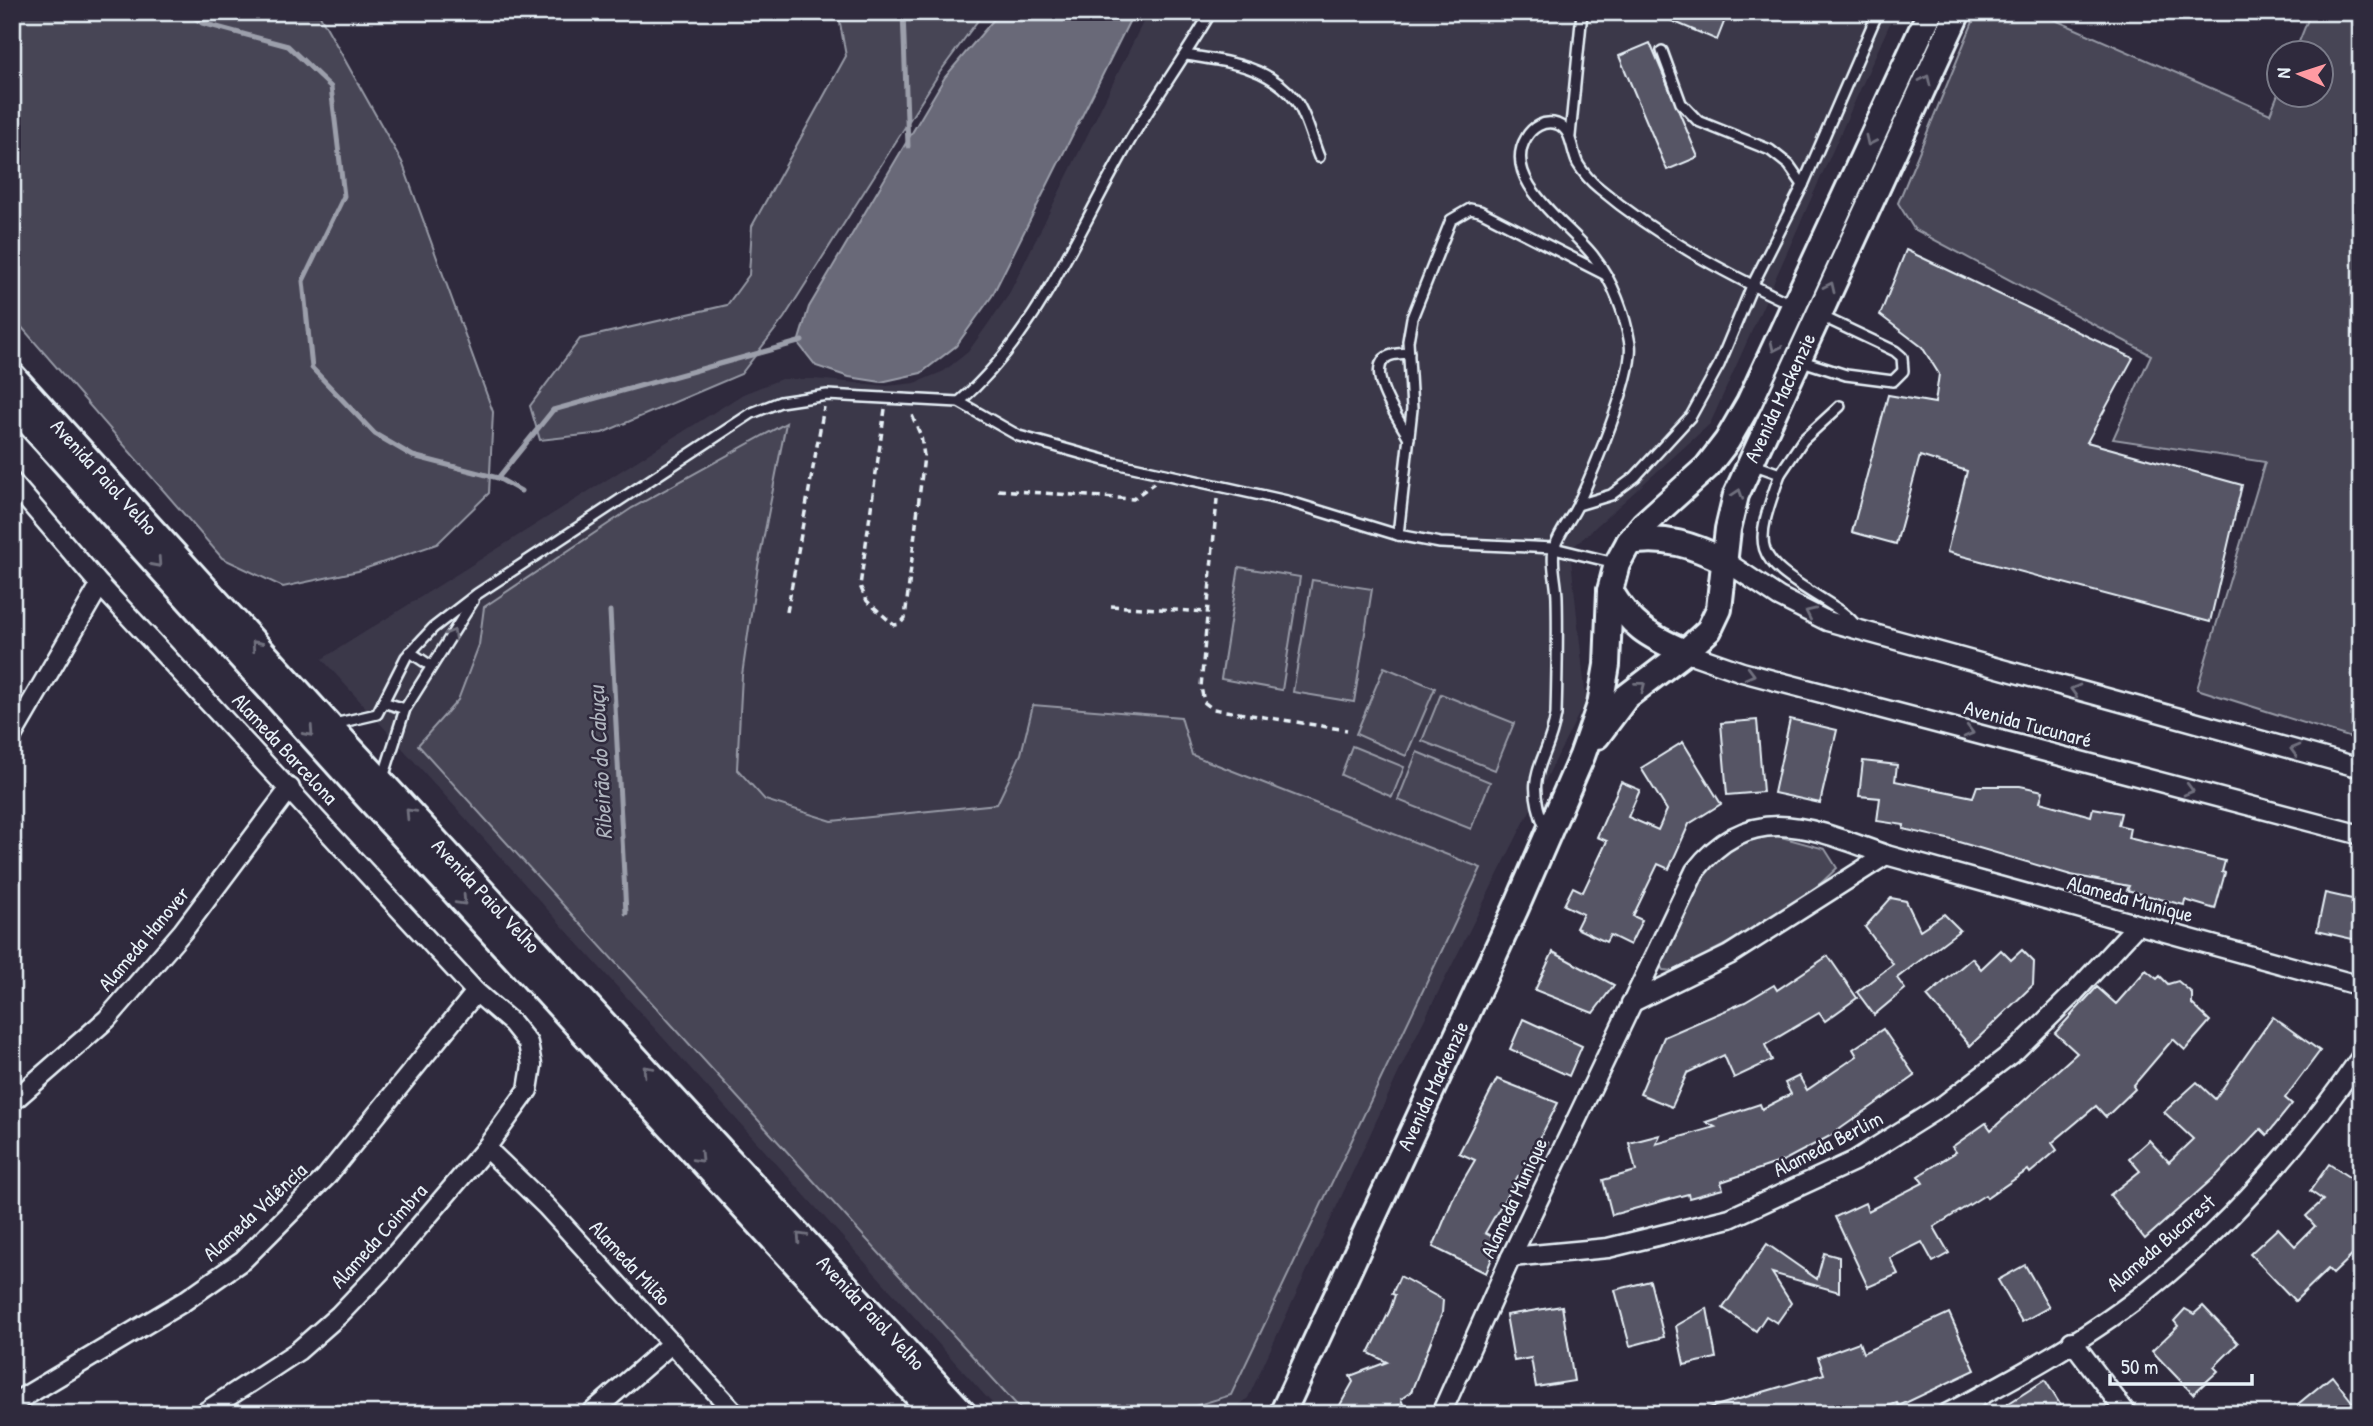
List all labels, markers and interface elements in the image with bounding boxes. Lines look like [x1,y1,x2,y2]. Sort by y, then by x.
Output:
north arrow [2264,38,2334,108]
text: N [2270,67,2296,79]
one-way arrow [1917,75,1931,87]
one-way arrow [1864,133,1878,146]
one-way arrow [1822,282,1836,294]
street label: Avenida Mackenzie [1737,328,1822,467]
one-way arrow [1769,340,1783,352]
street label: Avenida Paiol Velho [44,412,164,541]
one-way arrow [1729,489,1744,501]
one-way arrow [148,555,161,568]
one-way arrow [1805,608,1817,622]
one-way arrow [444,628,457,641]
one-way arrow [252,640,264,653]
one-way arrow [1743,666,1755,680]
one-way arrow [1633,681,1646,694]
one-way arrow [2070,683,2082,698]
water label: Ribeirão do Cabuçu [580,684,619,841]
street label: Alameda Barcelona [226,686,345,811]
street label: Avenida Tucunaré [1961,693,2095,755]
one-way arrow [301,724,313,737]
one-way arrow [1963,724,1975,738]
one-way arrow [2289,743,2301,758]
one-way arrow [2183,782,2195,796]
one-way arrow [405,808,418,821]
street label: Avenida Paiol Velho [425,832,547,959]
street label: Alameda Munique [2064,868,2196,929]
street label: Alameda Hanover [91,880,196,997]
one-way arrow [454,893,466,906]
street label: Avenida Mackenzie [1390,1016,1475,1155]
one-way arrow [643,1065,655,1078]
street label: Alameda Berlim [1768,1103,1888,1184]
street label: Alameda Munique [1473,1133,1554,1263]
one-way arrow [691,1150,704,1163]
street label: Alameda Valência [196,1156,313,1267]
street label: Alameda Coimbra [324,1177,434,1294]
street label: Alameda Bucarest [2100,1187,2222,1298]
street label: Alameda Milão [583,1213,678,1312]
one-way arrow [797,1232,809,1245]
street label: Avenida Paiol Velho [810,1249,932,1376]
scale bar [2110,1342,2252,1386]
text: 50 m [2121,1352,2158,1381]

